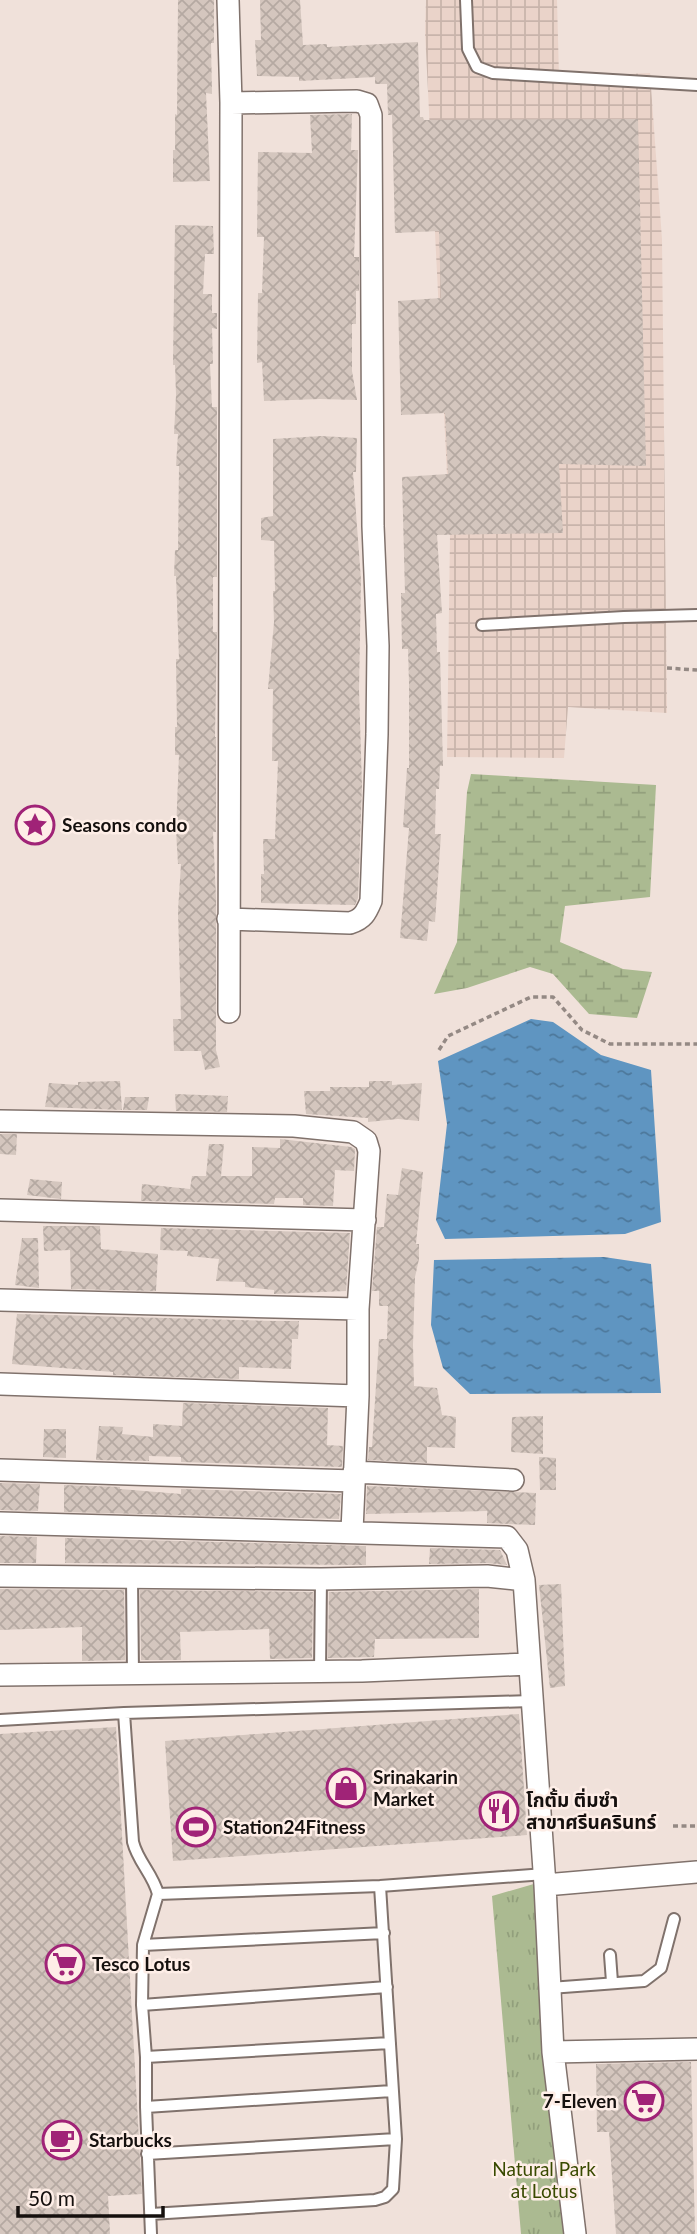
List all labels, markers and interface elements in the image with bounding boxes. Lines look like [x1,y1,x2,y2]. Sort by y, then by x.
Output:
place icon: Seasons condo [14,804,56,846]
place label: Seasons condo [62,813,188,836]
place label: Srinakarin Market [373,1765,458,1810]
shop icon: Srinakarin Market [325,1767,367,1809]
place label: โกตั้ม ติ่มซำ สาขาศรีนครินทร์ [526,1788,657,1833]
restaurant icon: โกตั้ม ติ่มซำ สาขาศรีนครินทร์ [478,1790,520,1832]
sports icon: Station24Fitness [175,1806,217,1848]
place label: Station24Fitness [223,1815,366,1838]
supermarket icon: Tesco Lotus [44,1943,86,1985]
place label: Tesco Lotus [92,1952,190,1975]
supermarket icon: 7-Eleven [623,2080,665,2122]
place label: 7-Eleven [543,2089,617,2112]
cafe icon: Starbucks [41,2119,83,2161]
place label: Starbucks [89,2128,172,2151]
park label: Natural Park at Lotus [492,2157,596,2202]
scale bar [18,2174,163,2218]
text: 50 m [28,2185,75,2210]

